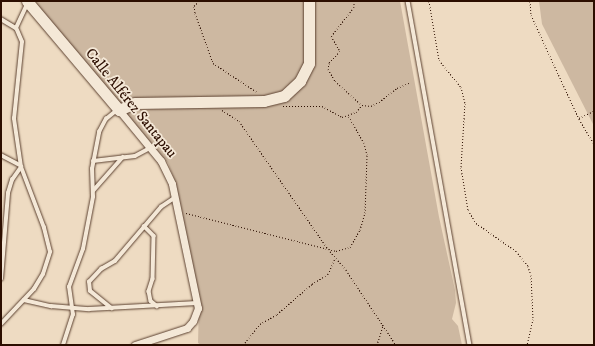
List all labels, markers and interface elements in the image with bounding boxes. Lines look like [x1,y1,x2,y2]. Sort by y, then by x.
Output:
street label: Calle Alférez Santapau [81,45,181,161]

